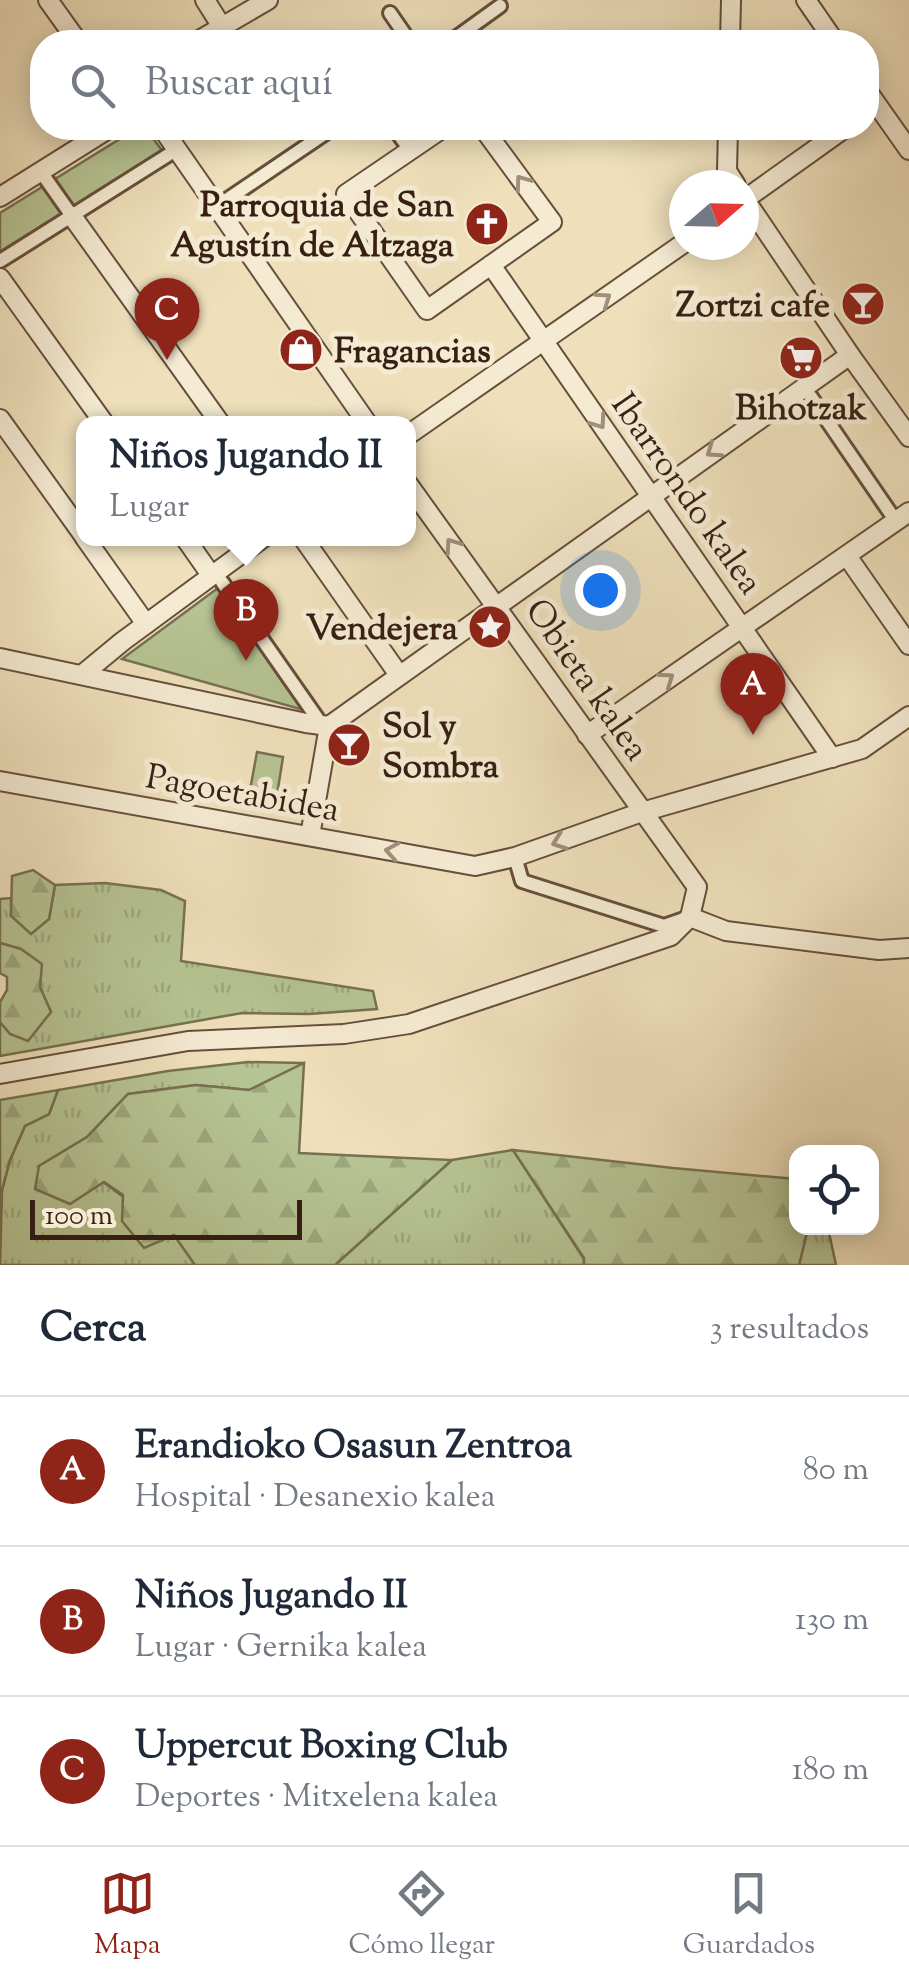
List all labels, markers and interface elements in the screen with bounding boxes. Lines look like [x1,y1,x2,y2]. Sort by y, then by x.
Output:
search box [30,30,879,140]
icon: search [65,58,120,113]
text: Buscar aquí [145,58,333,112]
north arrow [669,170,759,260]
one-way arrow [517,175,534,193]
place label: Parroquia de San Agustín de Altzaga [170,182,454,273]
church icon: Parroquia de San Agustín de Altzaga [464,201,510,247]
pin: C [134,278,200,360]
bar icon: Zortzi cafe [840,281,886,327]
place label: Zortzi cafe [676,282,830,333]
one-way arrow [592,293,611,311]
shop icon: Fragancias [278,327,324,373]
place label: Fragancias [334,328,491,379]
supermarket icon: Bihotzak [778,335,824,381]
street label: Ibarrondo kalea [597,384,774,606]
place label: Bihotzak [735,385,867,436]
one-way arrow [587,410,605,429]
popup [76,416,416,546]
text: Niños Jugando II [110,431,382,485]
one-way arrow [706,439,724,457]
text: Lugar [110,485,189,531]
one-way arrow [446,538,465,557]
your location [575,565,626,616]
pin: B [214,578,278,661]
street label: Obieta kalea [510,590,660,772]
place icon: Vendejera [467,604,513,650]
place label: Vendejera [306,605,458,656]
pin: A [720,652,786,735]
one-way arrow [656,673,675,691]
place label: Sol y Sombra [382,703,499,794]
bar icon: Sol y Sombra [326,722,372,768]
street label: Pagoetabidea [142,753,343,838]
one-way arrow [552,830,569,850]
one-way arrow [384,841,401,862]
map controls [789,1145,879,1235]
button: locate [789,1145,879,1235]
scale bar [30,1195,302,1240]
text: 100 m [45,1197,113,1237]
text: Cerca [40,1300,146,1360]
text: 3 resultados [710,1307,869,1353]
text: Erandioko Osasun Zentroa [135,1421,572,1475]
text: A [60,1448,85,1494]
text: 80 m [803,1448,869,1494]
text: Hospital · Desanexio kalea [135,1475,495,1521]
text: Niños Jugando II [135,1571,408,1625]
text: B [62,1598,83,1644]
text: 130 m [795,1598,869,1644]
text: Lugar · Gernika kalea [135,1625,427,1671]
text: Uppercut Boxing Club [135,1721,508,1775]
text: C [60,1748,85,1794]
text: 180 m [792,1748,869,1794]
text: Deportes · Mitxelena kalea [135,1775,498,1821]
tab: Mapa [94,1866,161,1966]
tab: Cómo llegar [349,1866,495,1966]
tab: Guardados [683,1866,815,1966]

